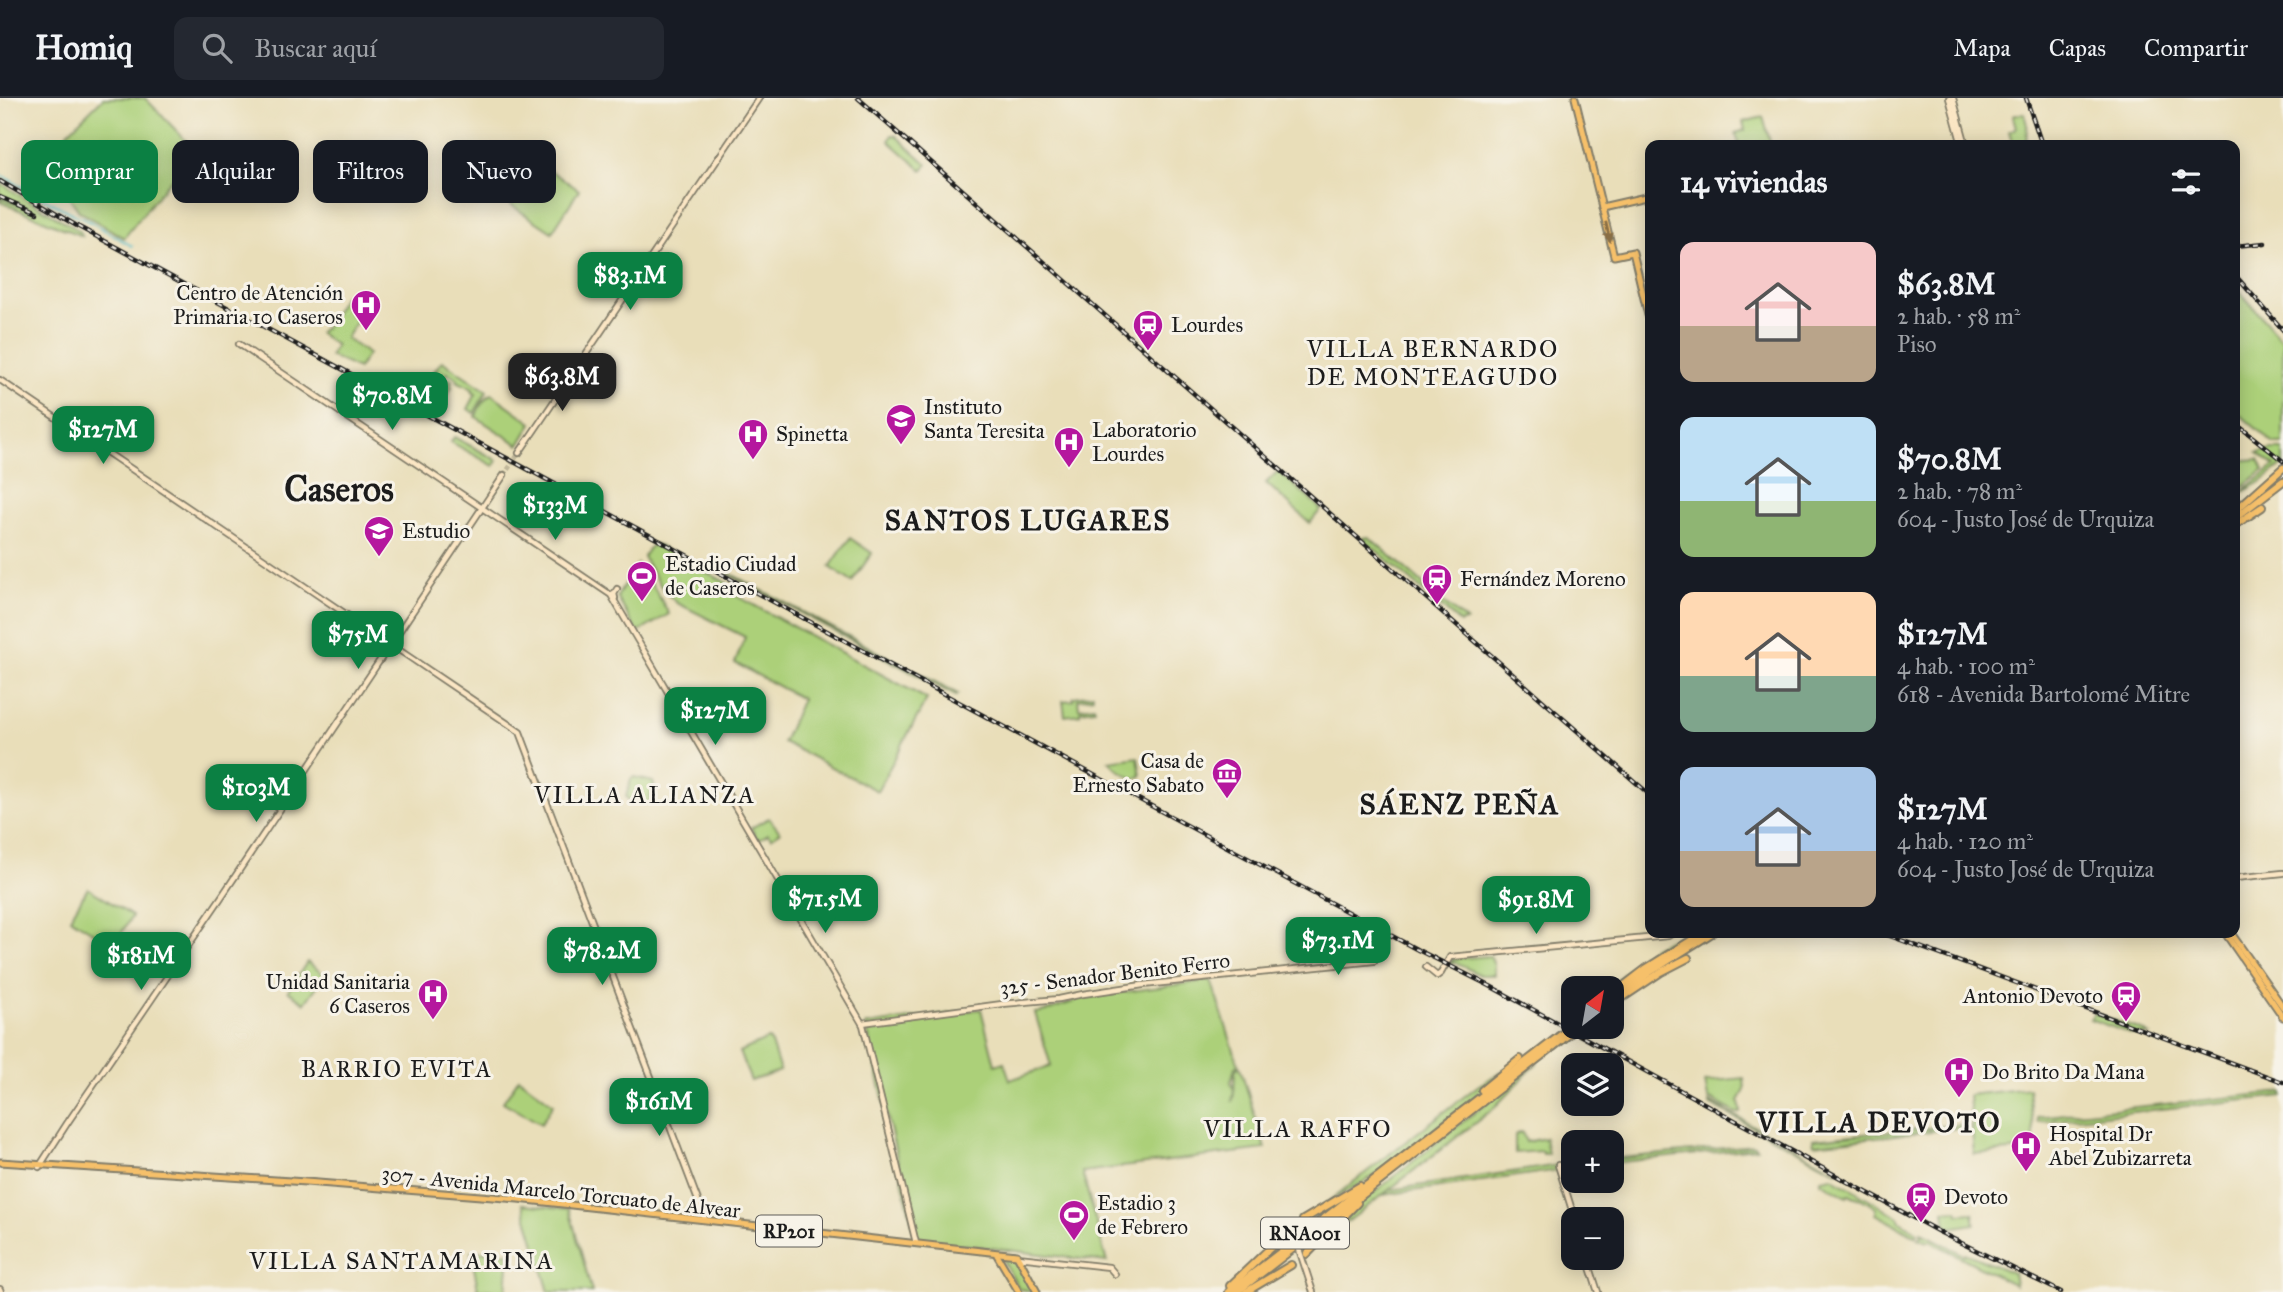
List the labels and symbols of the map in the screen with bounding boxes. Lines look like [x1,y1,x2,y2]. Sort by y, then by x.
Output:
one-way arrow [1603,221,1614,243]
pin: $83.1M [573,252,687,312]
place label: Centro de Atención Primaria 10 Caseros [173,280,343,330]
hospital icon: Centro de Atención Primaria 10 Caseros [349,288,383,332]
station icon: Lourdes [1131,308,1165,352]
place label: Lourdes [1171,312,1243,338]
district label: VILLA BERNARDO DE MONTEAGUDO [1306,334,1559,392]
pin: $63.8M [505,354,619,413]
pin: $70.8M [335,372,449,432]
place label: Instituto Santa Teresita [924,394,1045,444]
school or university icon: Instituto Santa Teresita [884,402,918,446]
pin: $127M [54,406,152,466]
hospital icon: Spinetta [736,417,770,461]
place label: Laboratorio Lourdes [1092,417,1197,467]
place label: Spinetta [776,421,848,447]
hospital icon: Laboratorio Lourdes [1052,425,1086,469]
district label: Caseros [284,468,394,511]
pin: $133M [506,482,604,542]
district label: SANTOS LUGARES [885,503,1171,538]
school or university icon: Estudio [362,514,396,558]
place label: Estudio [402,518,471,544]
place label: Estadio Ciudad de Caseros [665,551,797,601]
sports icon: Estadio Ciudad de Caseros [625,559,659,603]
station icon: Fernández Moreno [1420,562,1454,606]
place label: Fernández Moreno [1460,566,1626,592]
pin: $75M [317,612,399,671]
pin: $127M [666,688,764,747]
place label: Casa de Ernesto Sabato [1072,748,1204,798]
museum icon: Casa de Ernesto Sabato [1210,756,1244,800]
pin: $103M [207,764,305,824]
district label: VILLA ALIANZA [533,780,756,810]
district label: SÁENZ PEÑA [1360,787,1560,822]
pin: $71.5M [768,876,882,935]
pin: $91.8M [1479,876,1593,936]
pin: $73.1M [1281,918,1395,977]
pin: $78.2M [545,928,659,987]
pin: $181M [92,932,190,992]
street label: 325 - Senador Benito Ferro [999,947,1232,1001]
place label: Unidad Sanitaria 6 Caseros [266,969,410,1019]
north arrow [1561,976,1624,1040]
hospital icon: Unidad Sanitaria 6 Caseros [416,977,450,1021]
station icon: Antonio Devoto [2109,979,2143,1023]
place label: Antonio Devoto [1962,983,2103,1009]
district label: BARRIO EVITA [301,1055,493,1083]
hospital icon: Do Brito Da Mana [1942,1055,1976,1099]
place label: Do Brito Da Mana [1982,1059,2145,1085]
pin: $161M [610,1079,708,1138]
district label: VILLA DEVOTO [1756,1105,2001,1140]
district label: VILLA RAFFO [1202,1114,1393,1144]
place label: Hospital Dr Abel Zubizarreta [2048,1121,2192,1171]
hospital icon: Hospital Dr Abel Zubizarreta [2009,1129,2043,1173]
street label: 307 - Avenida Marcelo Torcuato de Alvear [380,1160,742,1224]
station icon: Devoto [1904,1180,1938,1224]
place label: Devoto [1944,1184,2008,1210]
place label: Estadio 3 de Febrero [1097,1190,1188,1240]
sports icon: Estadio 3 de Febrero [1057,1198,1091,1242]
road number: RP201 [756,1216,822,1246]
road number: RNA001 [1261,1218,1349,1248]
district label: VILLA SANTAMARINA [248,1246,555,1276]

